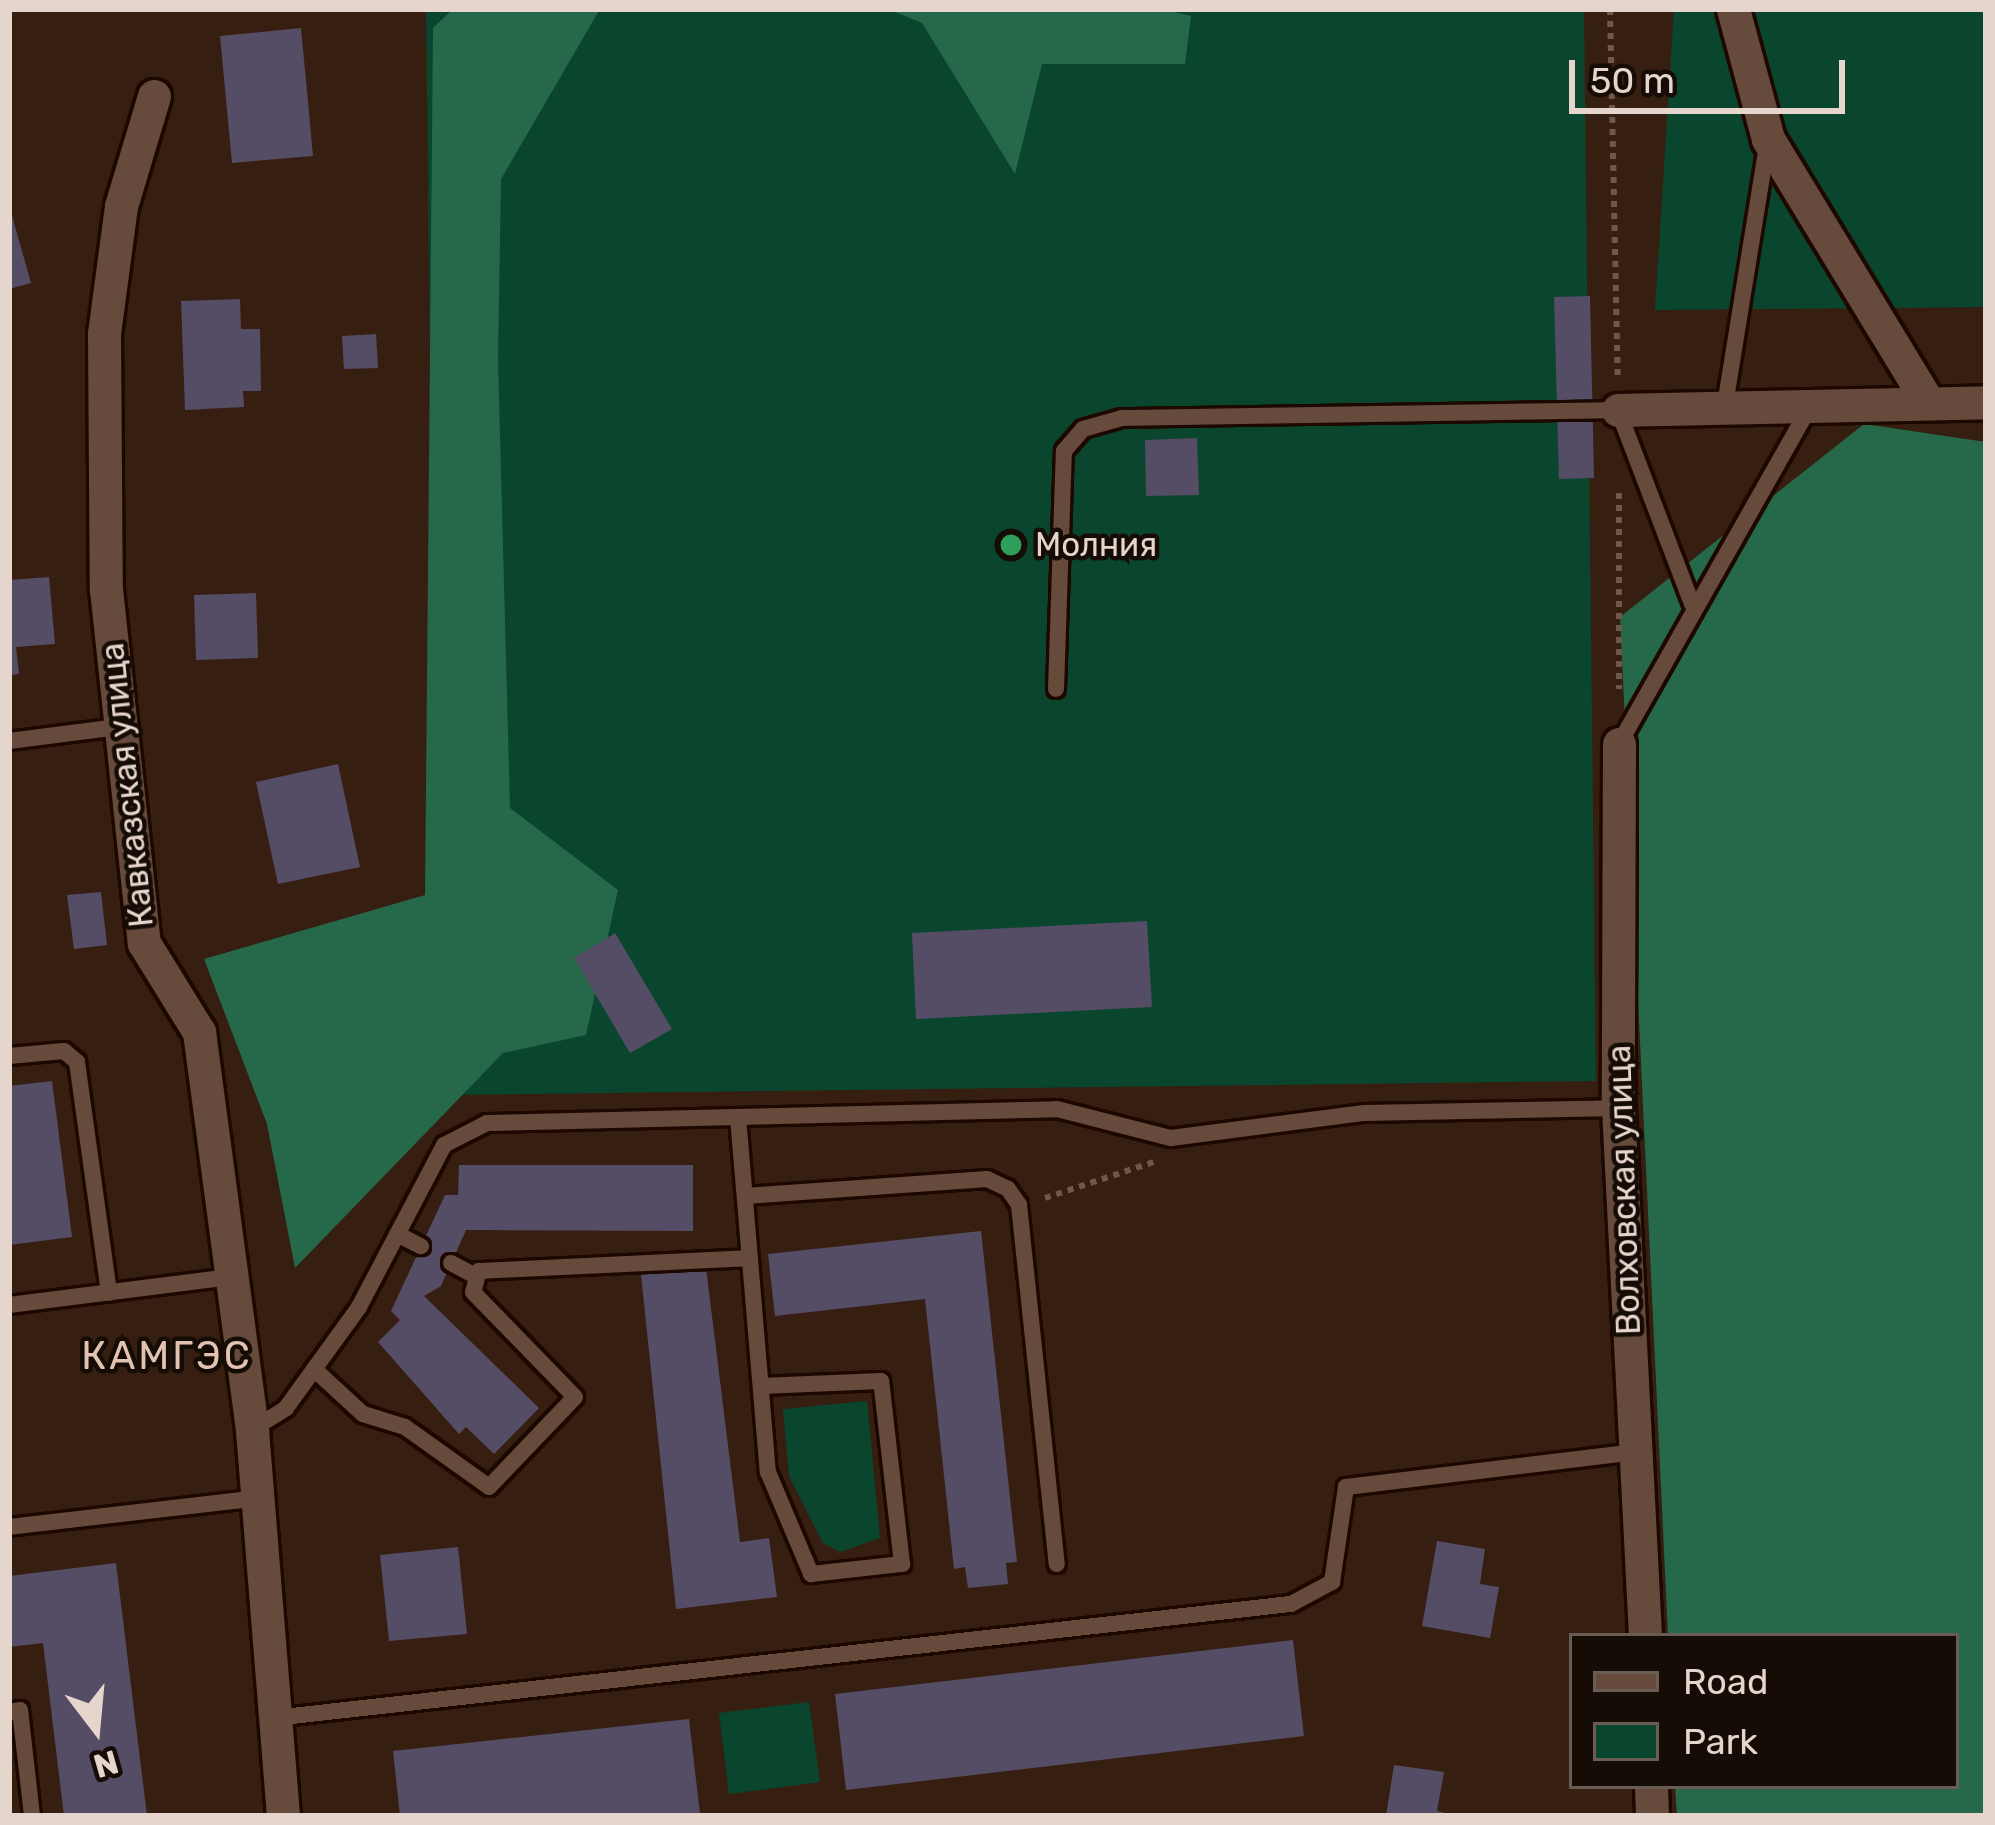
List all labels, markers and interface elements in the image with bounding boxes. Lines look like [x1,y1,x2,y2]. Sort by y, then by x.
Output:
scale bar [1575,36,1851,110]
text: 50 m [1590,59,1675,102]
place label: Молния [1035,525,1157,565]
marker: Молния [998,532,1024,558]
street label: Кавказская улица [92,641,162,929]
street label: Волховская улица [1599,1044,1649,1336]
district label: КАМГЭС [81,1333,253,1379]
legend [1569,1633,1959,1789]
text: Road [1683,1660,1768,1703]
north arrow [36,1669,156,1789]
text: Park [1683,1720,1758,1763]
text: N [89,1742,123,1786]

